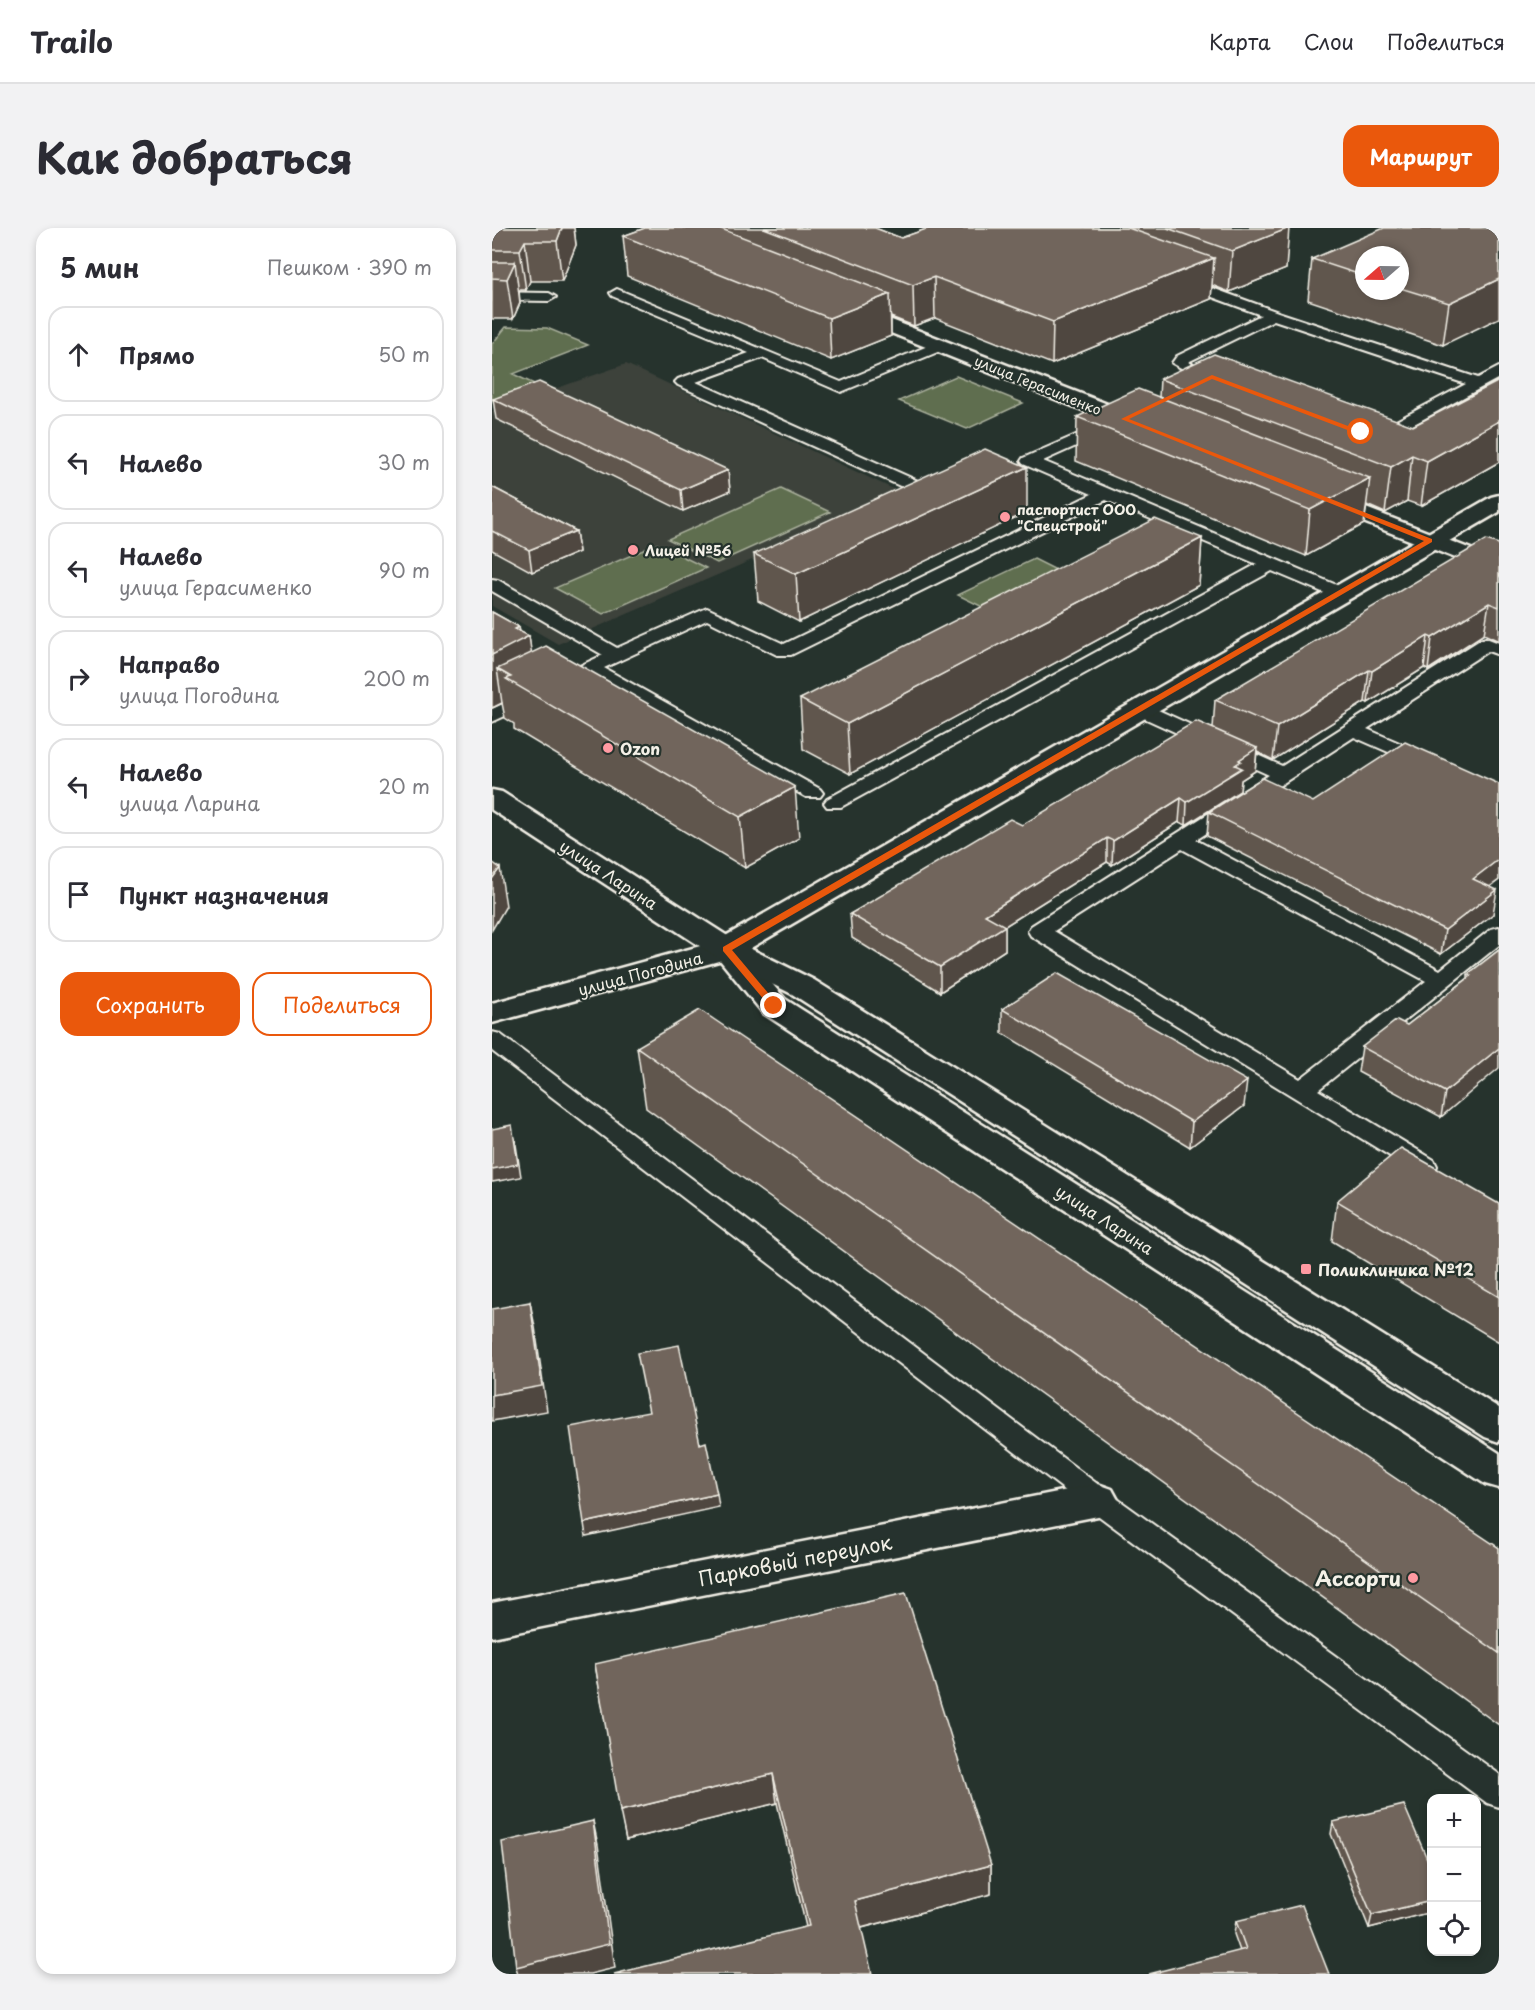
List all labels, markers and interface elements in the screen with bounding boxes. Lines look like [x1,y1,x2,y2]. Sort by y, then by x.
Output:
text: Trailo [30,20,113,63]
text: Карта [1209,25,1271,57]
text: Слои [1304,25,1354,57]
text: Поделиться [1387,25,1505,57]
text: Как добраться [36,125,353,188]
button: Маршрут [1343,125,1499,187]
north arrow [1355,246,1409,300]
text: 5 мин [60,248,139,287]
text: Пешком · 390 m [267,252,432,282]
icon: ahead [62,338,95,371]
text: Прямо [119,338,194,371]
text: 50 m [378,339,430,369]
street label: улица Герасименко [971,350,1105,420]
route start [1347,418,1373,444]
icon: left [62,446,95,479]
text: Налево [119,446,202,479]
text: 30 m [377,447,430,477]
place label: паспортист ООО "Спецстрой" [1017,499,1136,536]
marker: паспортист ООО "Спецстрой" [998,510,1012,524]
text: Налево [119,539,202,572]
place label: Лицей №56 [645,540,732,561]
marker: Лицей №56 [626,543,640,557]
icon: left [62,554,95,587]
text: 90 m [379,555,430,585]
text: улица Герасименко [119,572,312,602]
text: Направо [119,647,220,680]
icon: right [62,662,95,695]
text: 200 m [363,663,430,693]
text: улица Погодина [119,680,279,710]
place label: Ozon [620,736,660,760]
marker: Ozon [601,741,615,755]
text: Налево [119,755,202,788]
icon: left [62,770,95,803]
text: 20 m [378,771,430,801]
text: улица Ларина [119,788,260,818]
street label: улица Ларина [555,833,663,915]
icon: arrive [62,878,95,911]
text: Пункт назначения [119,878,329,911]
street label: улица Погодина [575,945,705,1001]
button: Сохранить [60,972,240,1036]
button: Поделиться [252,972,432,1036]
route end [760,992,786,1018]
street label: улица Ларина [1051,1178,1159,1260]
place label: Поликлиника №12 [1318,1257,1474,1281]
marker: Поликлиника №12 [1299,1262,1313,1276]
street label: Парковый переулок [696,1527,894,1593]
place label: Ассорти [1315,1563,1401,1593]
marker: Ассорти [1406,1571,1420,1585]
map controls [1427,1794,1481,1956]
button: + [1427,1794,1481,1848]
button: − [1427,1848,1481,1902]
button: locate [1427,1902,1481,1956]

